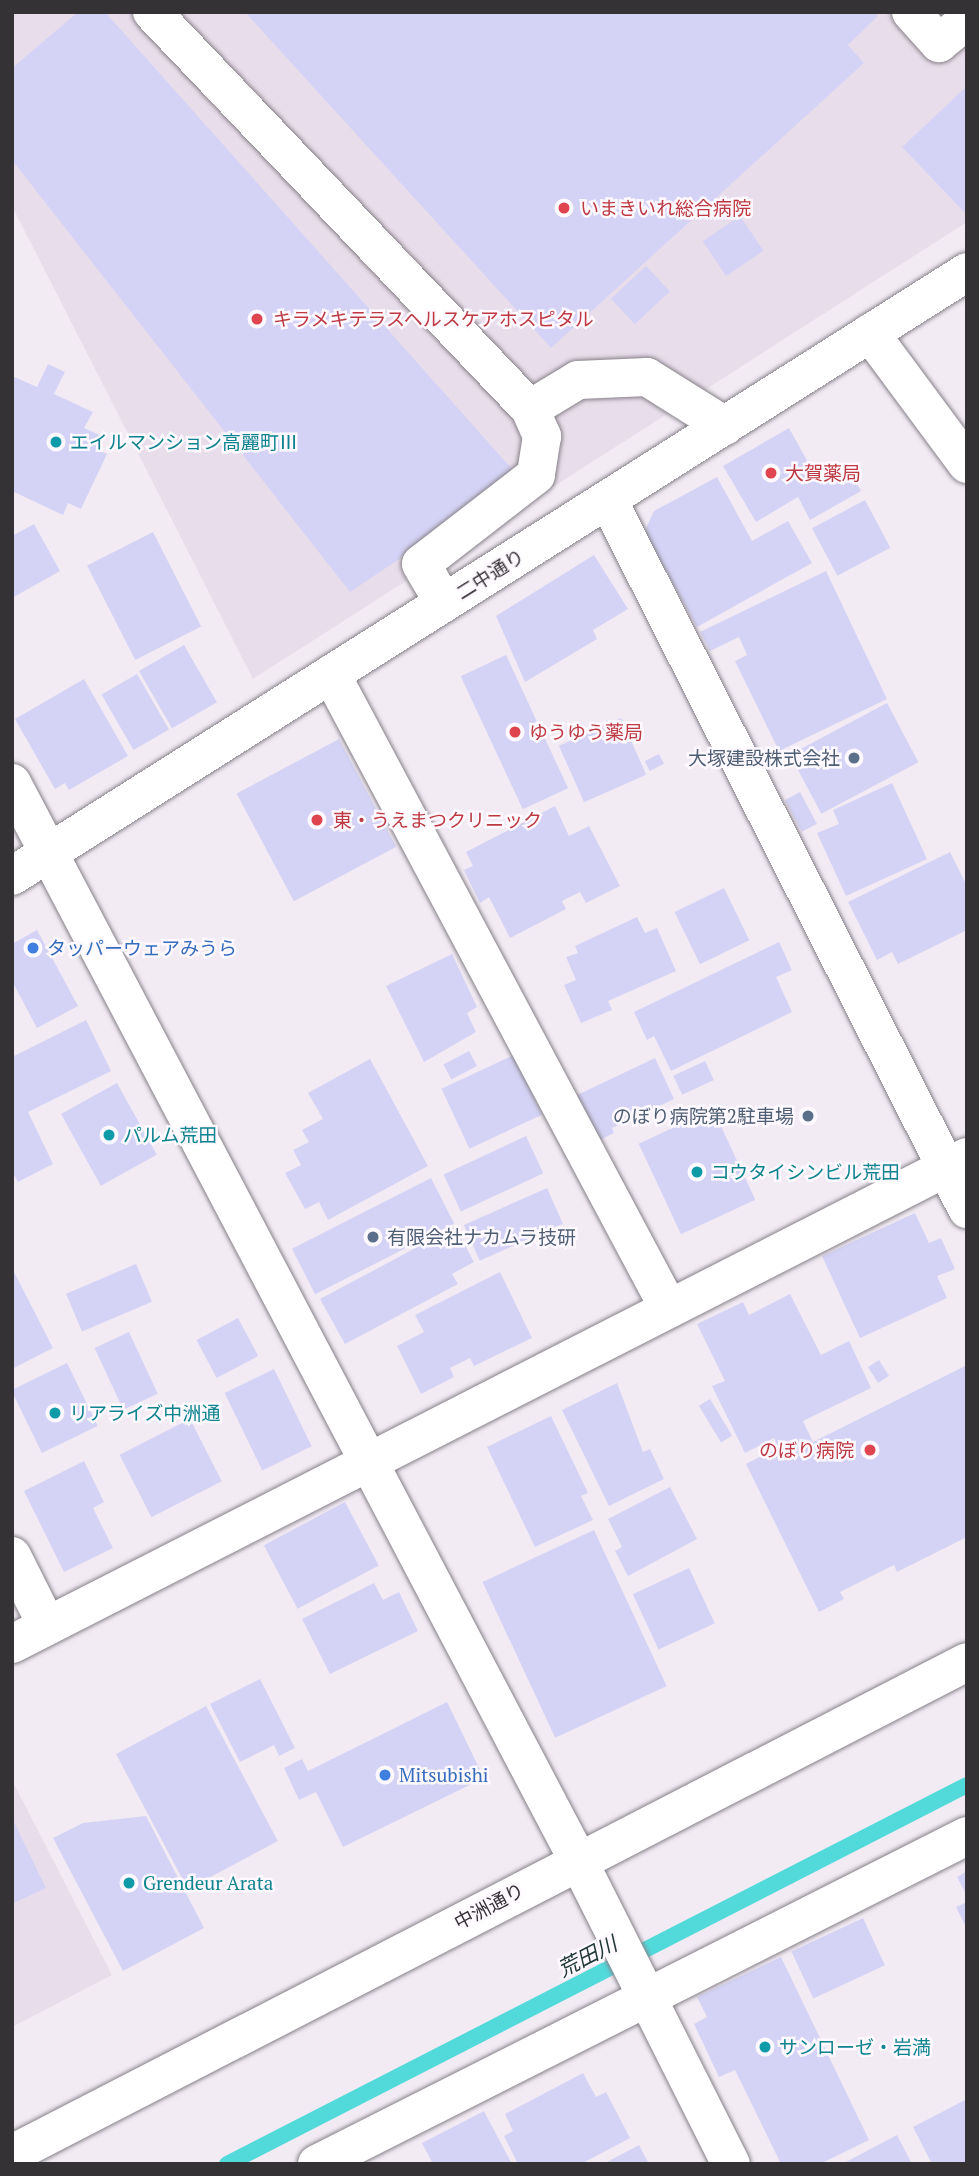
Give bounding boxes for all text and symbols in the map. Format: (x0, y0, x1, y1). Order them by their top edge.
place label: いまきいれ総合病院 (580, 197, 751, 219)
marker: いまきいれ総合病院 (554, 198, 574, 218)
place label: キラメキテラスヘルスケアホスピタル (273, 308, 596, 330)
marker: キラメキテラスヘルスケアホスピタル (247, 309, 267, 329)
place label: エイルマンション高麗町Ⅲ (70, 431, 298, 453)
marker: エイルマンション高麗町Ⅲ (48, 434, 64, 450)
place label: 大賀薬局 (785, 462, 861, 484)
marker: 大賀薬局 (763, 465, 779, 481)
street label: 二中通り (452, 544, 528, 604)
place label: ゆうゆう薬局 (529, 721, 643, 743)
marker: ゆうゆう薬局 (507, 724, 523, 740)
place label: 大塚建設株式会社 (688, 747, 840, 769)
marker: 大塚建設株式会社 (846, 750, 862, 766)
place label: 東・うえまつクリニック (333, 809, 542, 831)
marker: 東・うえまつクリニック (307, 810, 327, 830)
place label: タッパーウェアみうら (47, 937, 237, 959)
marker: タッパーウェアみうら (25, 940, 41, 956)
place label: のぼり病院第2駐車場 (613, 1105, 794, 1127)
marker: のぼり病院第2駐車場 (800, 1108, 816, 1124)
place label: パルム荒田 (123, 1124, 218, 1146)
marker: パルム荒田 (101, 1127, 117, 1143)
place label: コウタイシンビル荒田 (711, 1161, 901, 1183)
marker: コウタイシンビル荒田 (689, 1164, 705, 1180)
place label: 有限会社ナカムラ技研 (387, 1226, 577, 1248)
marker: 有限会社ナカムラ技研 (365, 1229, 381, 1245)
place label: リアライズ中洲通 (69, 1402, 221, 1424)
marker: リアライズ中洲通 (47, 1405, 63, 1421)
place label: のぼり病院 (759, 1439, 854, 1461)
marker: のぼり病院 (860, 1440, 880, 1460)
place label: Mitsubishi (399, 1764, 489, 1786)
marker: Mitsubishi (377, 1767, 393, 1783)
place label: Grendeur Arata (143, 1872, 274, 1894)
marker: Grendeur Arata (121, 1875, 137, 1891)
street label: 中洲通り (450, 1878, 528, 1934)
water label: 荒田川 (553, 1930, 621, 1982)
place label: サンローゼ・岩満 (779, 2036, 931, 2058)
marker: サンローゼ・岩満 (757, 2039, 773, 2055)

